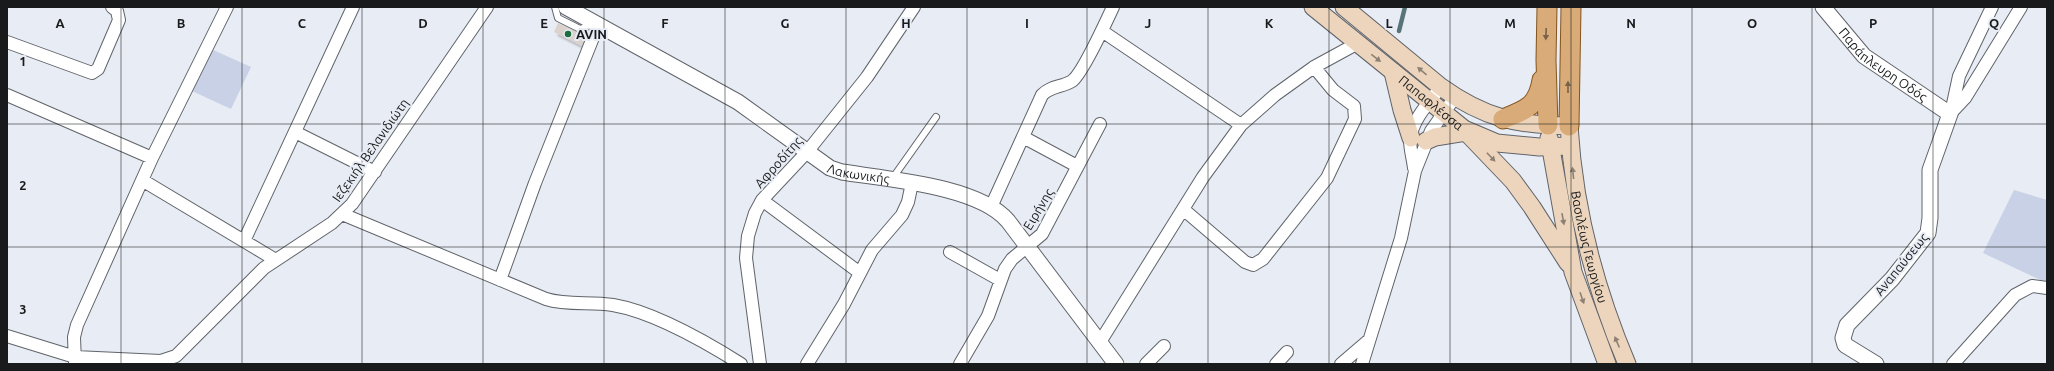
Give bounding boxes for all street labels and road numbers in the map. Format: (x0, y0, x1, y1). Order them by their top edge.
street label: Παράπλευρη Οδός (1836, 25, 1930, 105)
street label: Παπαφλέσσα (1396, 72, 1466, 133)
street label: Ιεζεκιήλ Βελανιδιώτη (329, 96, 412, 205)
street label: Αφροδίτης (752, 134, 805, 191)
street label: Λακωνικής (826, 161, 891, 187)
street label: Ειρήνης (1020, 186, 1057, 233)
street label: Βασιλέως Γεωργίου (1569, 190, 1610, 305)
street label: Αναπαύσεως (1872, 230, 1931, 299)

